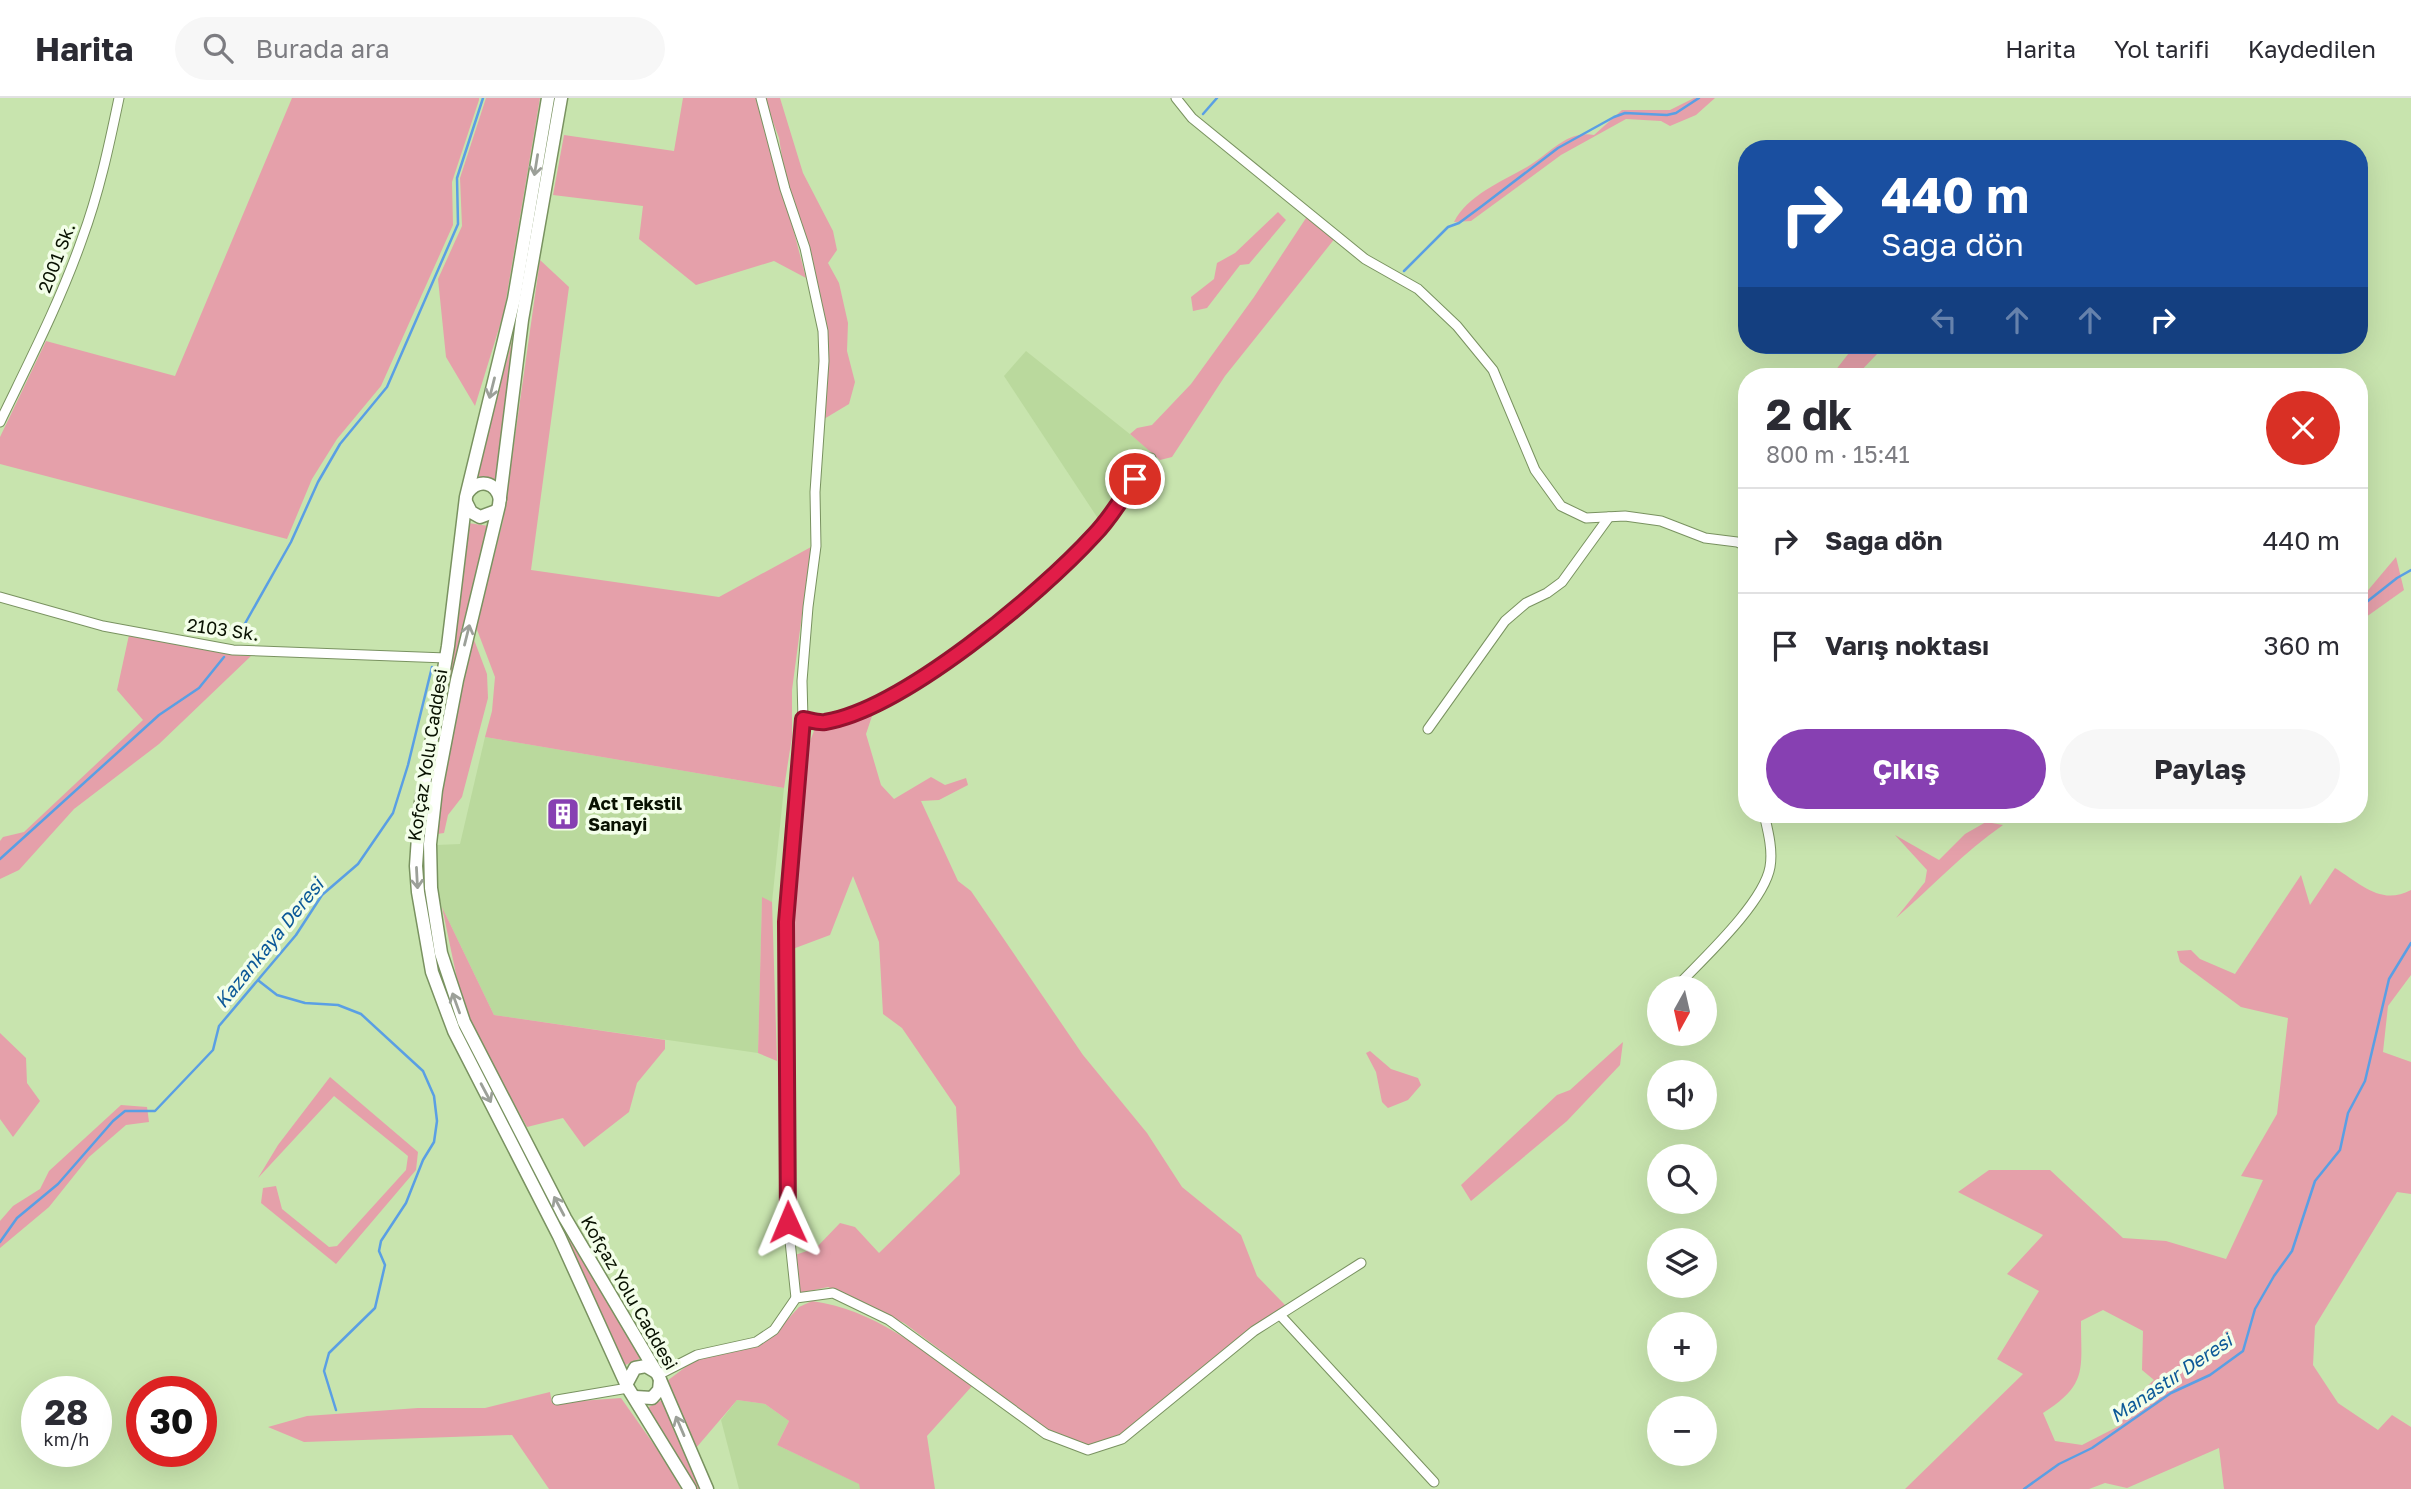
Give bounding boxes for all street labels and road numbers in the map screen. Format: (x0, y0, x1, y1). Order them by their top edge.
street label: 2001 Sk. (33, 219, 79, 296)
street label: 2103 Sk. (186, 613, 261, 645)
street label: Kofçaz Yolu Caddesi (403, 667, 451, 843)
street label: Kofçaz Yolu Caddesi (577, 1212, 683, 1373)

